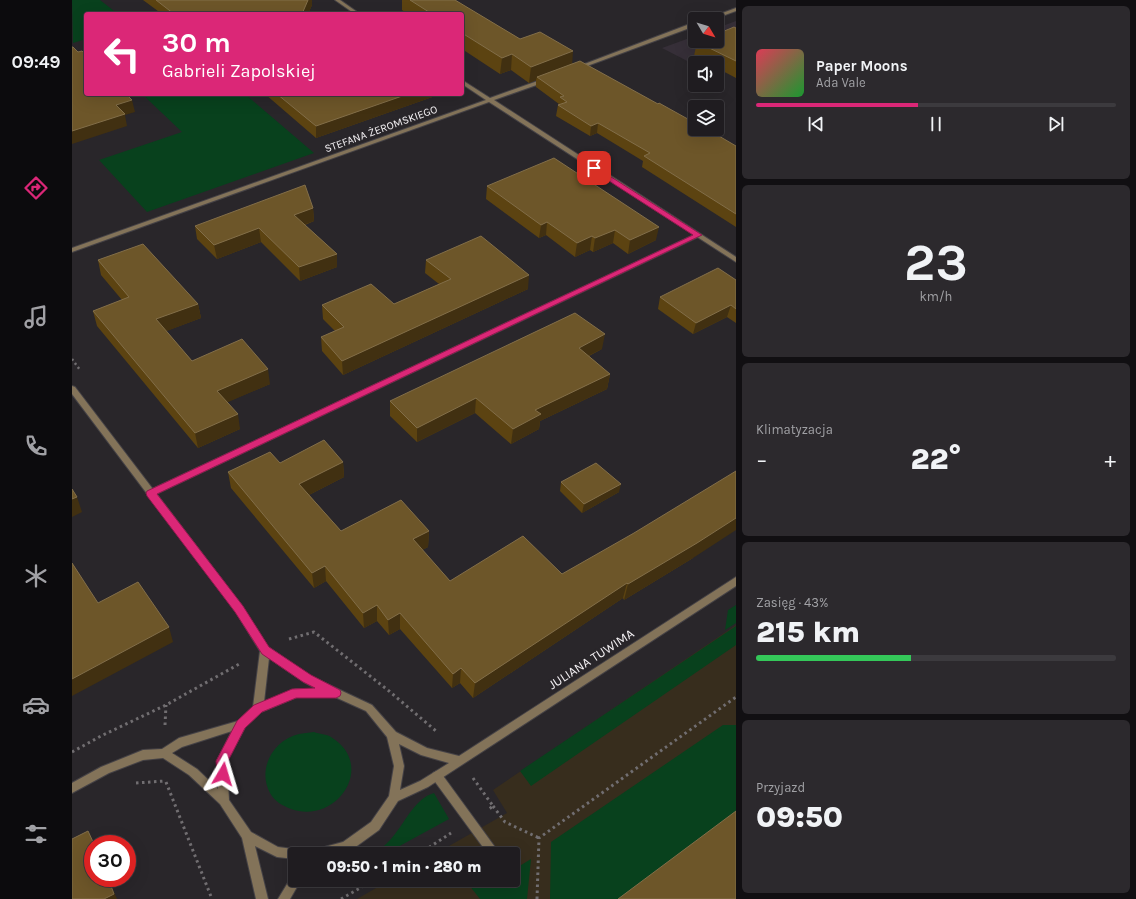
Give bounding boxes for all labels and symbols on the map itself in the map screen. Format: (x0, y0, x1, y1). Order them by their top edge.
north arrow (688, 12, 724, 48)
street label: STEFANA ŻEROMSKIEGO (323, 102, 439, 155)
pin (577, 151, 611, 185)
street label: JULIANA TUWIMA (545, 625, 637, 692)
position arrow (202, 753, 244, 795)
speed limit sign: 30 (84, 835, 136, 887)

